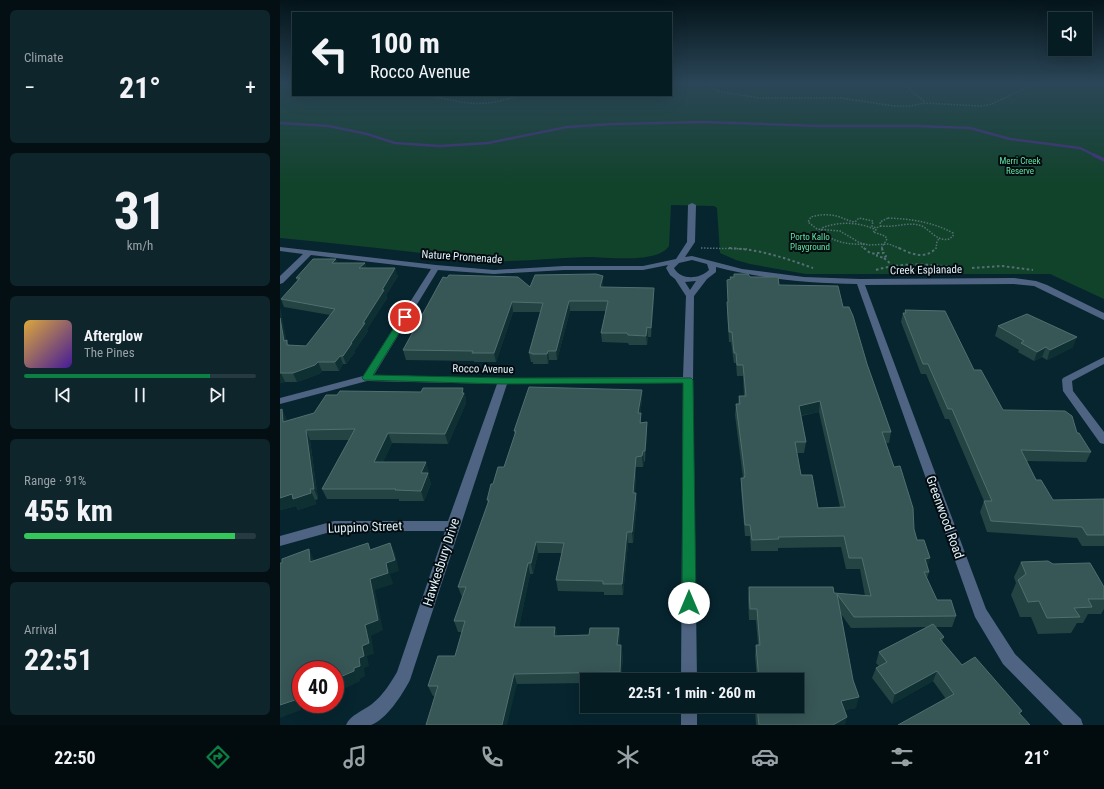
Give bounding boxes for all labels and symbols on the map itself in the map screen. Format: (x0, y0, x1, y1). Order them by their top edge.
park label: Merri Creek Reserve (1000, 156, 1040, 176)
park label: Porto Kallo Playground (790, 232, 830, 252)
street label: Nature Promenade (421, 248, 503, 266)
street label: Creek Esplanade (890, 263, 962, 277)
pin (388, 300, 422, 334)
street label: Rocco Avenue (452, 362, 514, 376)
street label: Greenwood Road (923, 474, 967, 560)
street label: Hawkesbury Drive (420, 516, 462, 608)
street label: Luppino Street (328, 518, 403, 536)
position arrow (668, 582, 710, 624)
speed limit sign: 40 (292, 661, 344, 713)

